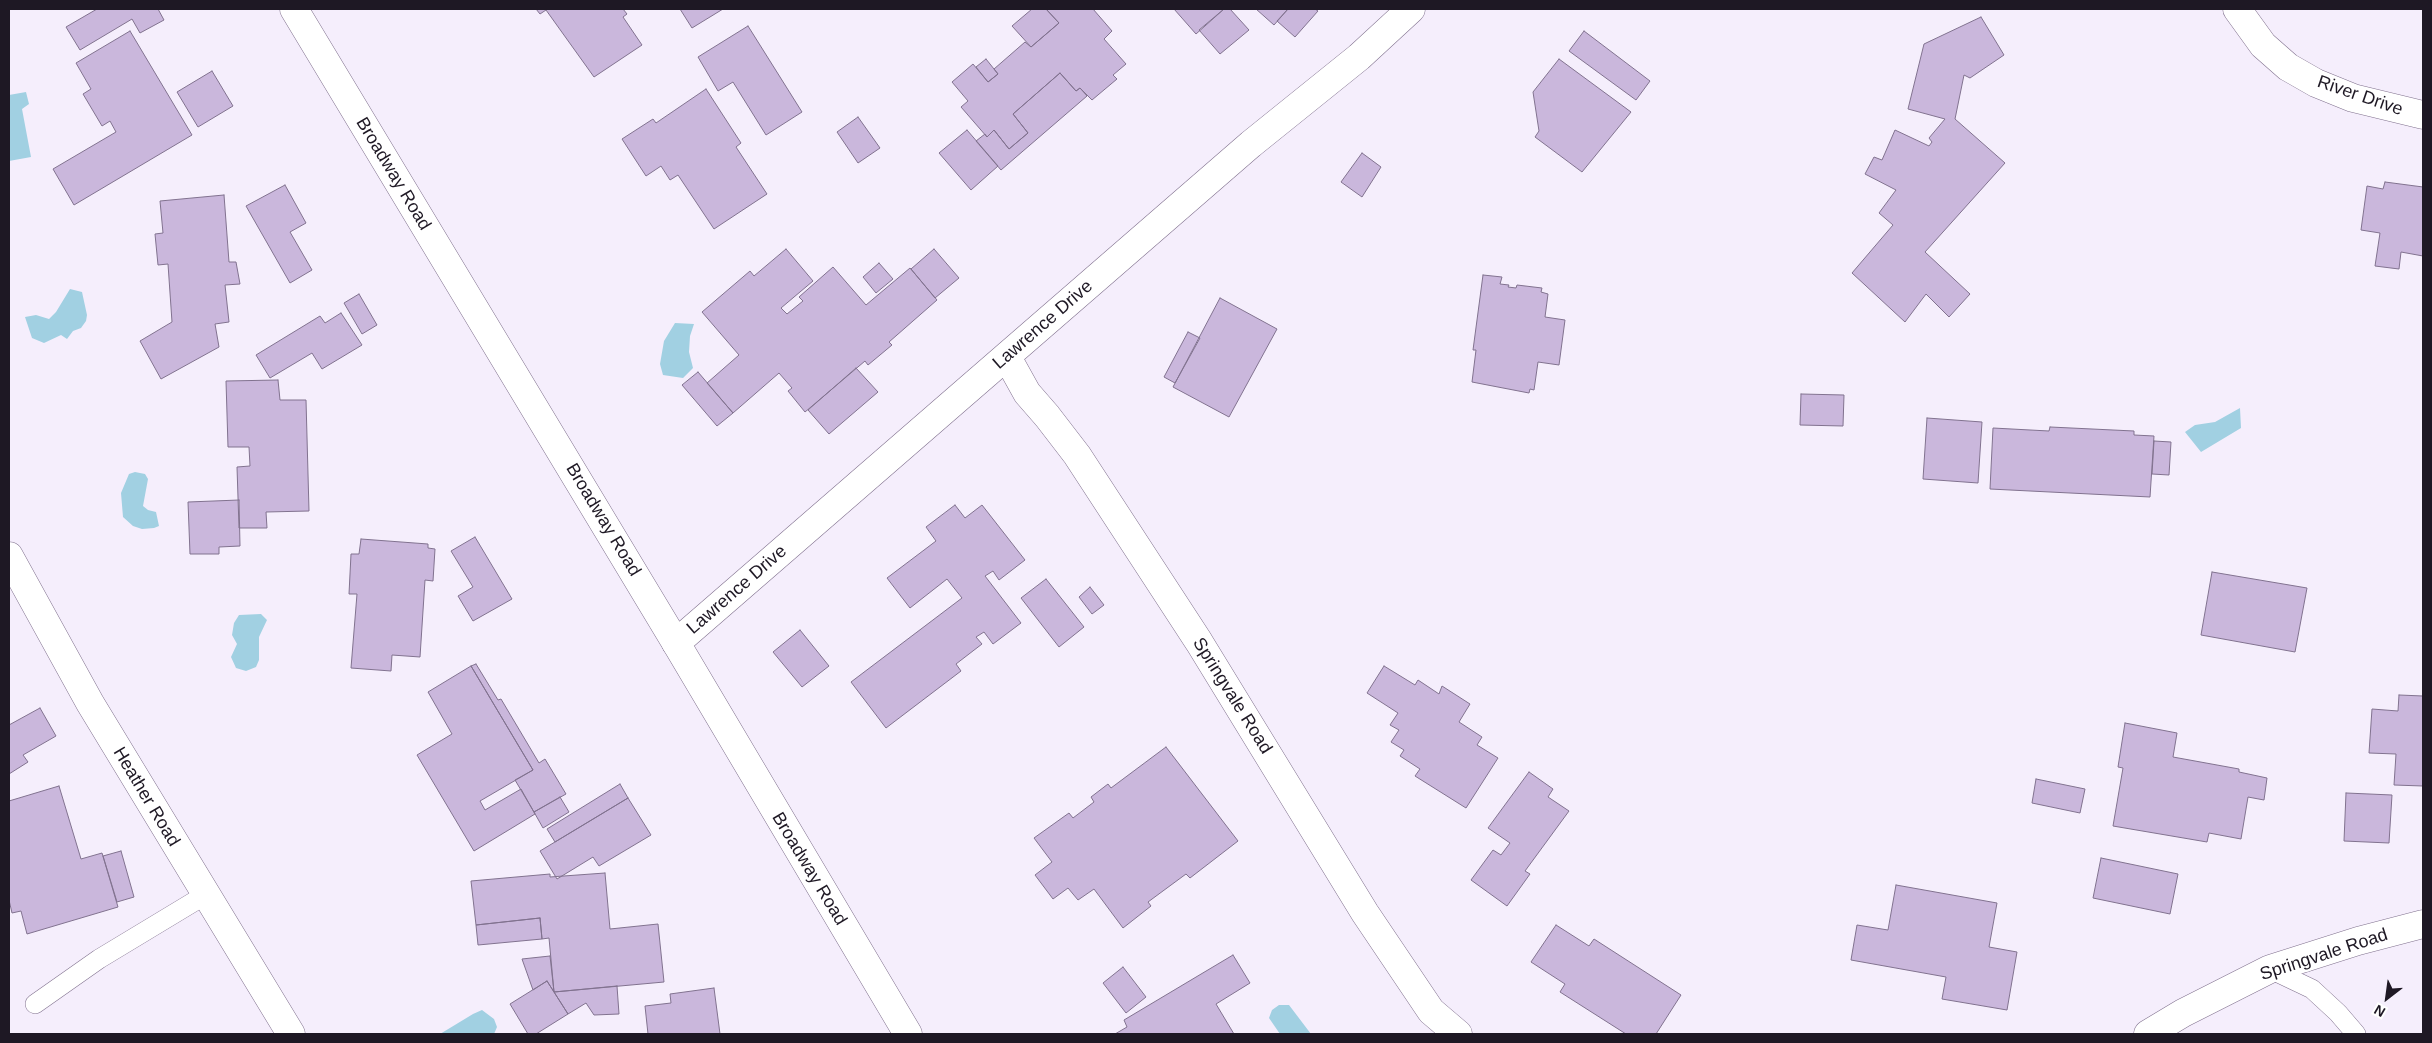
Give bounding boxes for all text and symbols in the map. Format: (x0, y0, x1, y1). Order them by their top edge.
street label: River Drive (2314, 71, 2406, 121)
street label: Broadway Road (351, 114, 435, 234)
street label: Lawrence Drive (989, 276, 1097, 374)
street label: Broadway Road (561, 460, 645, 580)
street label: Lawrence Drive (683, 541, 791, 639)
street label: Springvale Road (1188, 634, 1276, 758)
street label: Heather Road (108, 743, 184, 851)
street label: Broadway Road (767, 809, 851, 929)
street label: Springvale Road (2257, 924, 2391, 986)
north arrow (2362, 973, 2412, 1023)
text: N (2371, 1002, 2388, 1020)

